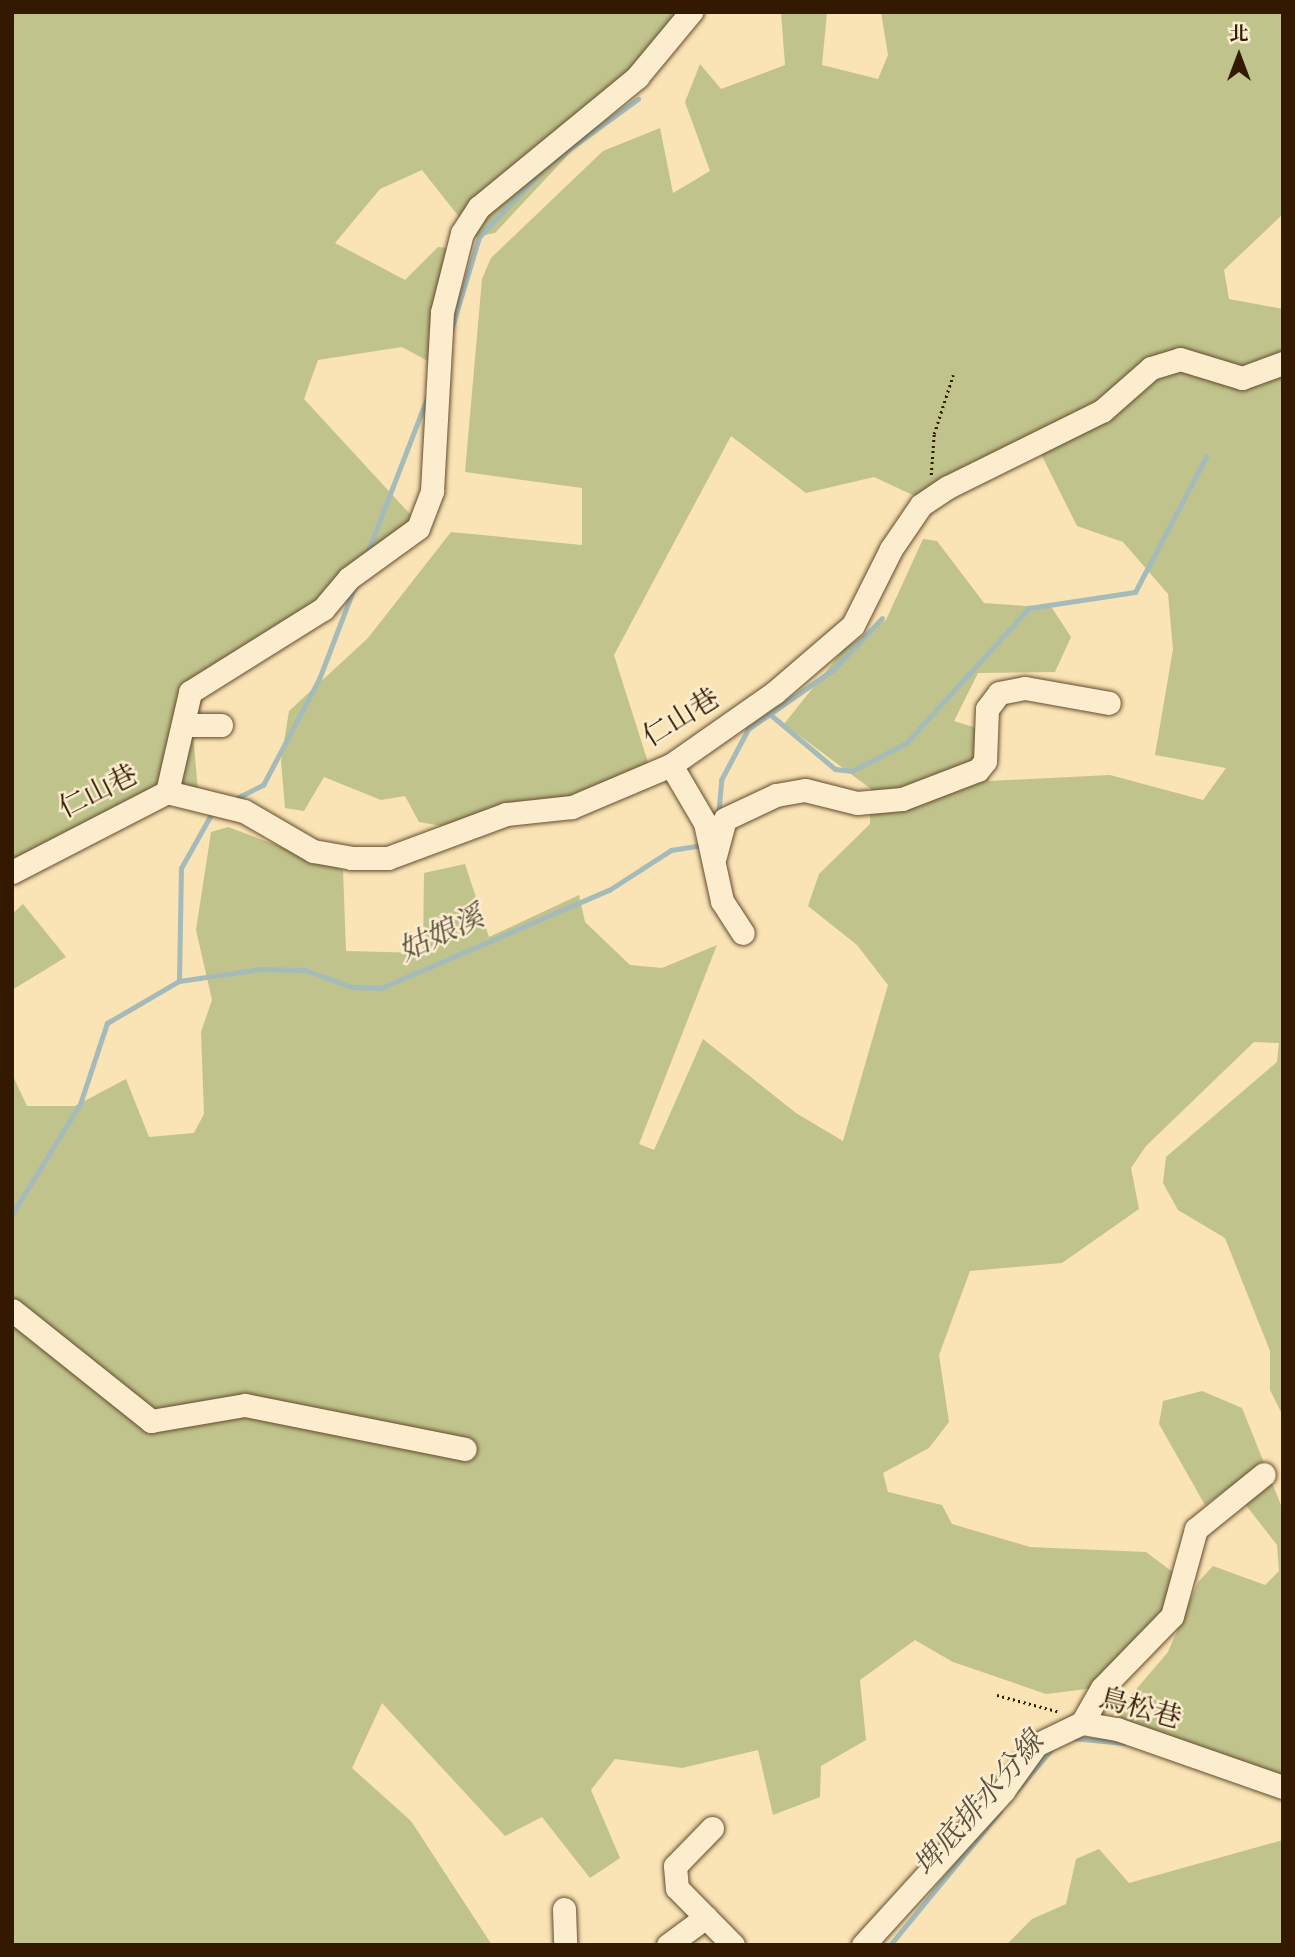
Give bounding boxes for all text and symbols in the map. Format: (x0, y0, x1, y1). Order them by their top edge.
north arrow (1204, 21, 1274, 91)
text: 北 (1229, 23, 1249, 47)
street label: 仁山巷 (637, 682, 727, 756)
street label: 仁山巷 (54, 759, 144, 827)
water label: 姑娘溪 (394, 900, 490, 970)
street label: 鳥松巷 (1095, 1683, 1185, 1737)
water label: 埤底排水分線 (907, 1725, 1053, 1885)

